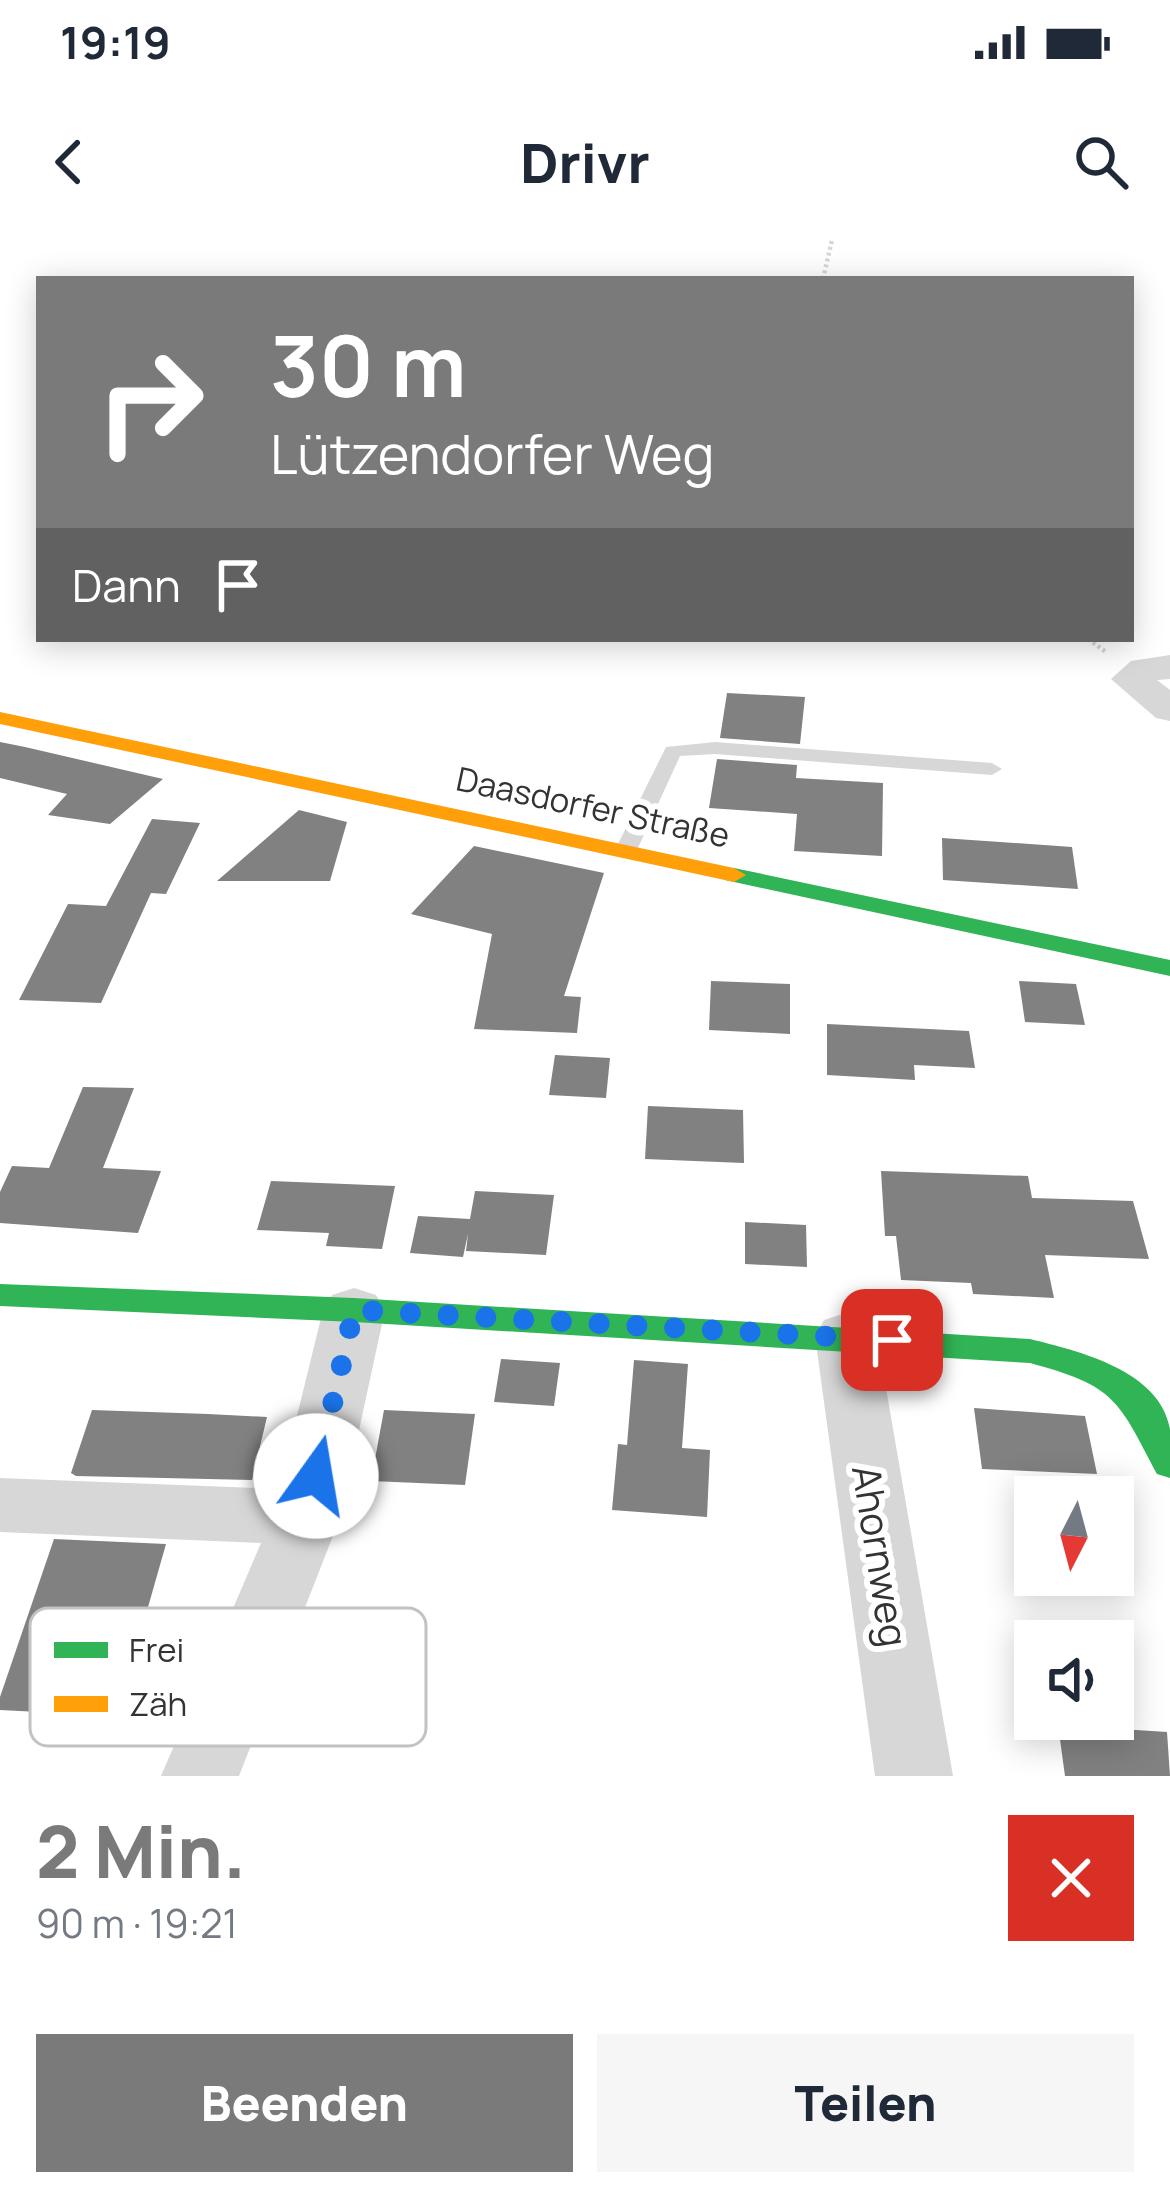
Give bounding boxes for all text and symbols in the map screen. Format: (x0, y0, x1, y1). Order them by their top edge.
text: 19:19 (60, 11, 171, 73)
text: Drivr (520, 125, 650, 199)
icon: back (36, 129, 102, 195)
icon: search (1068, 129, 1134, 195)
text: 30 m (270, 307, 466, 422)
icon: right (72, 324, 228, 480)
text: Lützendorfer Weg (270, 416, 714, 490)
icon: arrive (205, 552, 271, 618)
text: Dann (72, 554, 181, 616)
street label: Daasdorfer Straße (452, 756, 734, 857)
pin (841, 1289, 943, 1391)
icon: arrive (859, 1307, 925, 1373)
position arrow (253, 1413, 379, 1539)
street label: Ahornweg (840, 1461, 922, 1651)
north arrow (1014, 1476, 1134, 1596)
map controls (1014, 1476, 1134, 1740)
legend (30, 1608, 426, 1746)
button: sound (1014, 1620, 1134, 1740)
text: Frei (129, 1627, 184, 1672)
text: Zäh (129, 1681, 187, 1726)
text: 2 Min. (36, 1801, 246, 1900)
button: close (1008, 1815, 1134, 1941)
text: 90 m · 19:21 (36, 1896, 238, 1950)
button: Beenden (36, 2034, 573, 2172)
button: Teilen (597, 2034, 1134, 2172)

